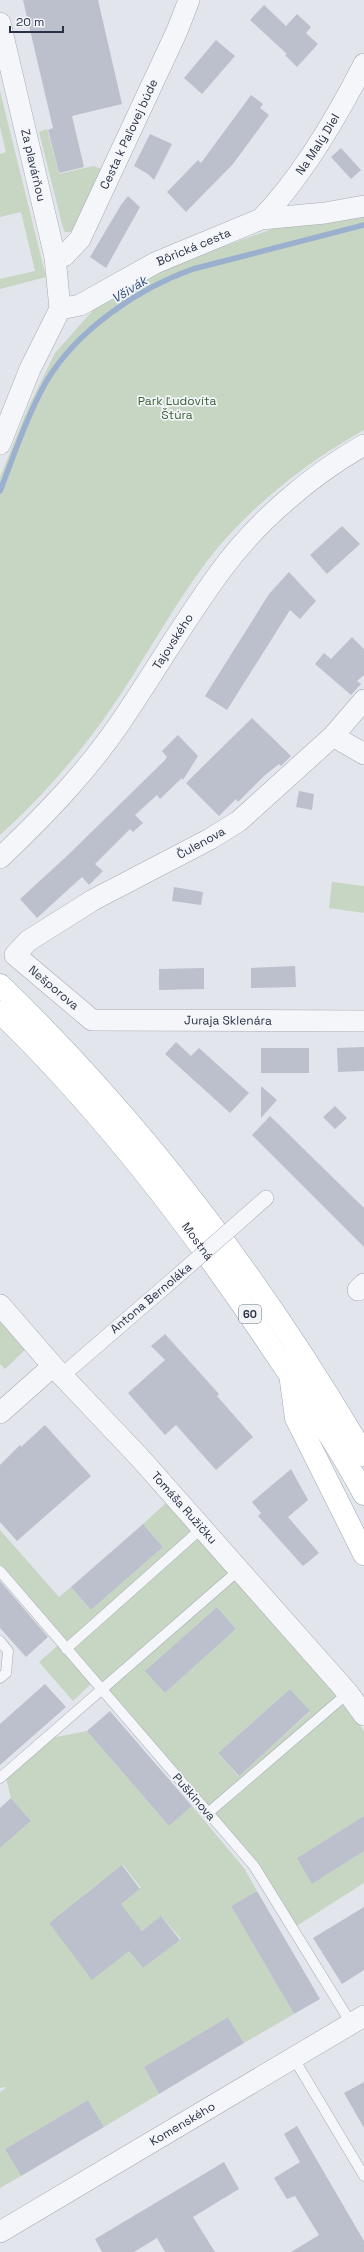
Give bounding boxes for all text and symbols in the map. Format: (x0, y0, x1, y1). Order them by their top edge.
scale bar (10, 8, 63, 34)
text: 20 m (16, 14, 44, 30)
street label: Cesta k Paľovej búde (96, 76, 161, 192)
street label: Na Malý Diel (292, 111, 343, 178)
street label: Za plavárňou (17, 127, 50, 203)
street label: Bôrická cesta (154, 224, 233, 270)
water label: Všivák (108, 271, 152, 307)
park label: Park Ľudovíta Štúra (138, 393, 216, 423)
street label: Tajovského (149, 610, 197, 673)
street label: Čulenova (174, 823, 228, 863)
street label: Nešporova (25, 962, 82, 1014)
street label: Juraja Sklenára (184, 1012, 272, 1029)
street label: Mostná (178, 1219, 217, 1264)
street label: Antona Bernoláka (107, 1259, 195, 1337)
road number: 60 (239, 1305, 261, 1323)
street label: Tomáša Ružičku (148, 1468, 221, 1548)
street label: Puškinova (169, 1770, 219, 1824)
street label: Komenského (147, 2098, 218, 2149)

